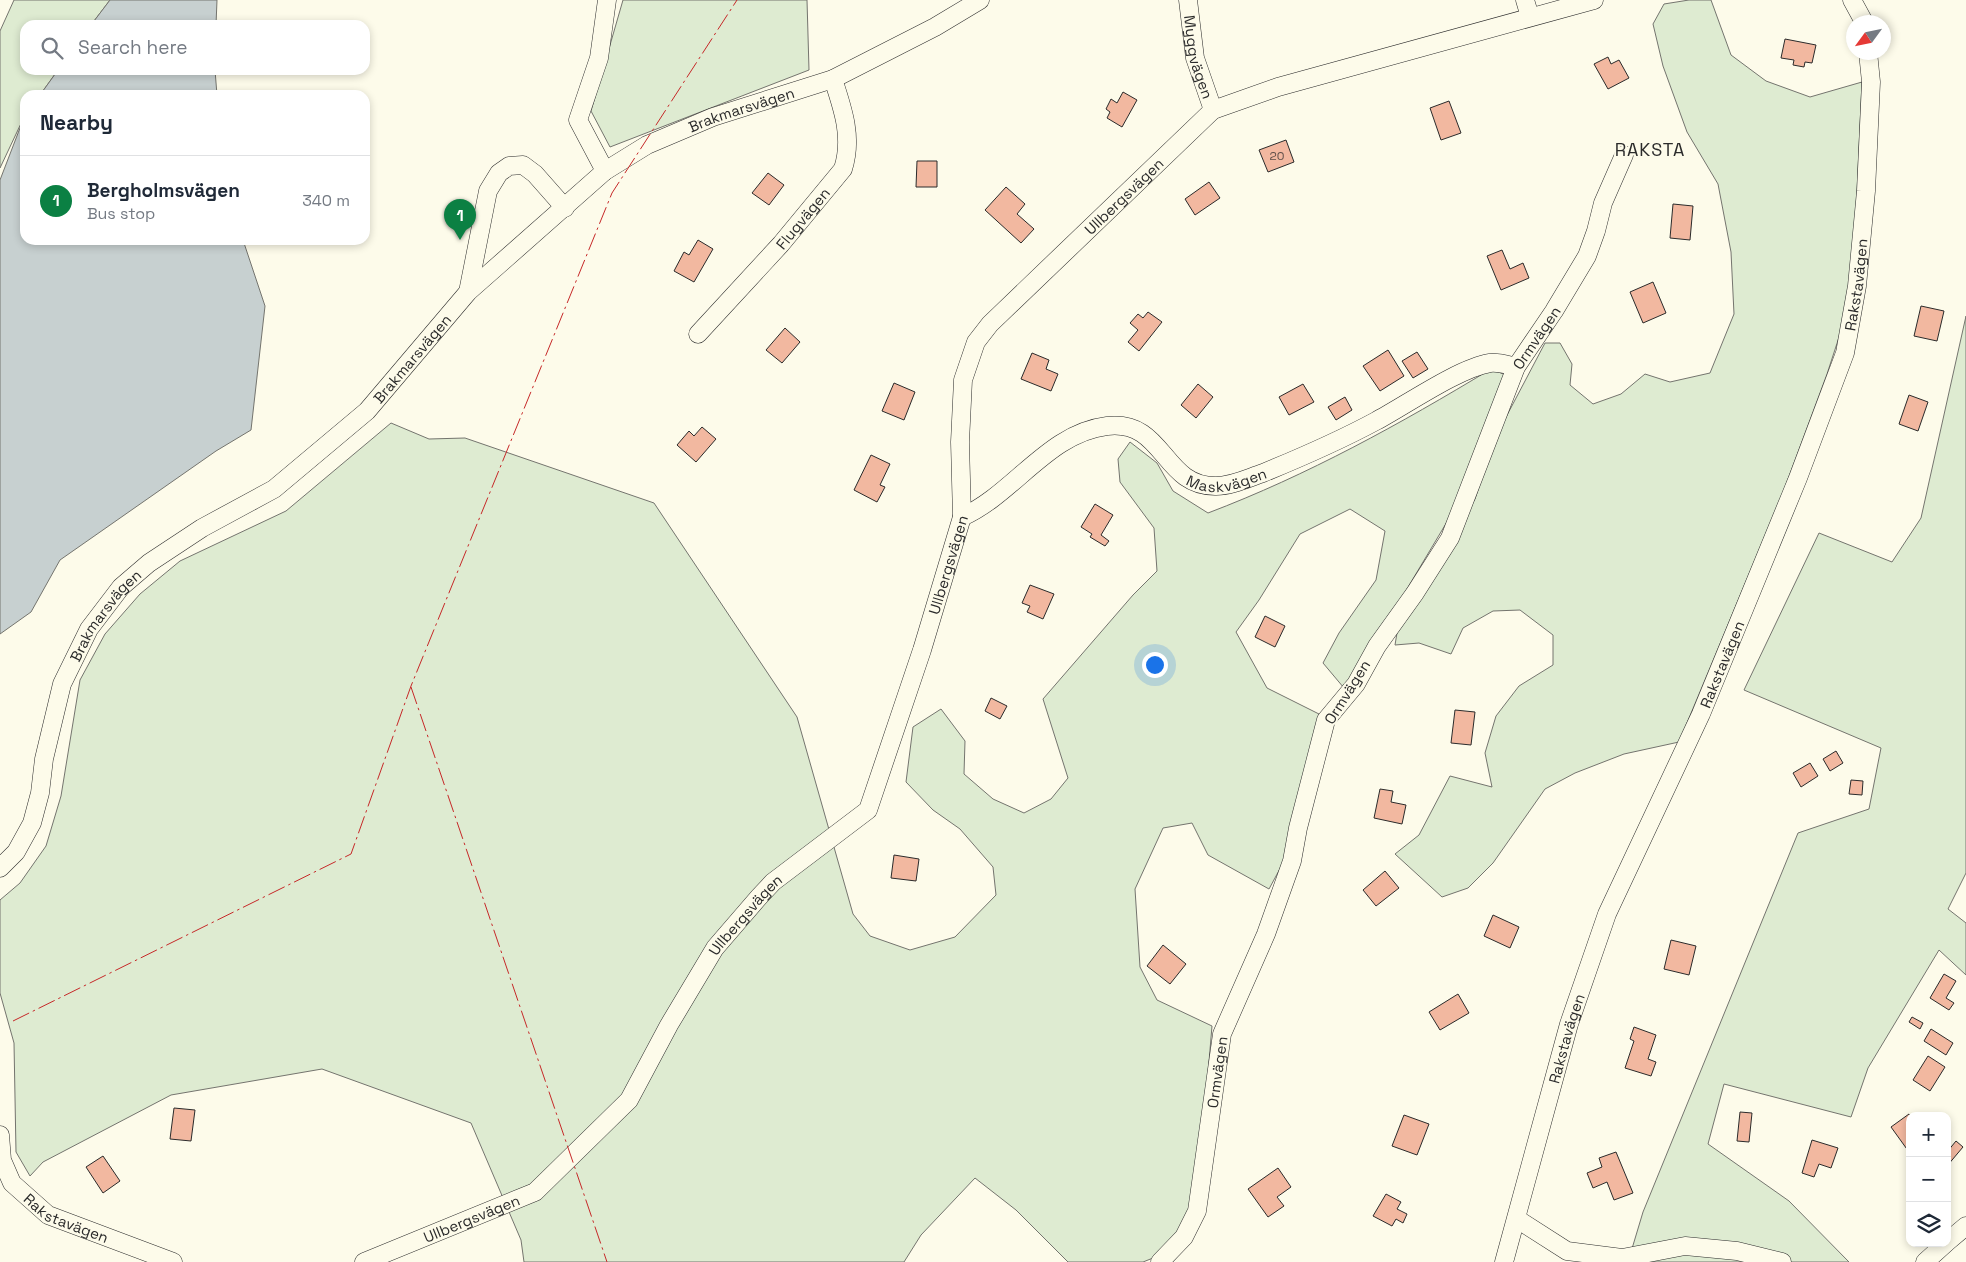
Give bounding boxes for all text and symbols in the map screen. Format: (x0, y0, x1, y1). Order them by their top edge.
street label: Myggvägen (1180, 14, 1218, 101)
north arrow (1846, 15, 1891, 60)
search box (20, 20, 370, 75)
icon: search (38, 34, 66, 62)
text: Search here (78, 35, 188, 60)
street label: Brakmarsvägen (685, 82, 796, 136)
text: Nearby (40, 109, 113, 136)
district label: RAKSTA (1615, 138, 1685, 161)
house number: 20 (1270, 148, 1284, 164)
street label: Ullbergsvägen (1080, 153, 1167, 238)
text: Bergholmsvägen (87, 178, 240, 203)
street label: Flugvägen (771, 183, 833, 253)
text: 1 (52, 190, 60, 211)
text: 340 m (302, 190, 350, 211)
pin: 1 (444, 199, 476, 240)
text: Bus stop (87, 203, 155, 224)
street label: Rakstavägen (1840, 238, 1871, 332)
street label: Ormvägen (1508, 302, 1564, 373)
street label: Brakmarsvägen (369, 310, 455, 407)
street label: Maskvägen (1183, 463, 1269, 496)
street label: Ullbergsvägen (924, 513, 972, 617)
street label: Brakmarsvägen (65, 565, 145, 664)
street label: Rakstavägen (1695, 618, 1748, 711)
your location (1142, 652, 1168, 678)
street label: Ormvägen (1320, 656, 1374, 728)
street label: Ullbergsvägen (704, 869, 785, 958)
street label: Rakstavägen (1544, 991, 1588, 1085)
street label: Ormvägen (1202, 1035, 1231, 1109)
map controls (1906, 1112, 1951, 1247)
button: + (1906, 1112, 1951, 1157)
button: − (1906, 1157, 1951, 1202)
street label: Rakstavägen (20, 1189, 111, 1246)
street label: Ullbergsvägen (420, 1190, 522, 1246)
button: layers (1906, 1202, 1951, 1247)

